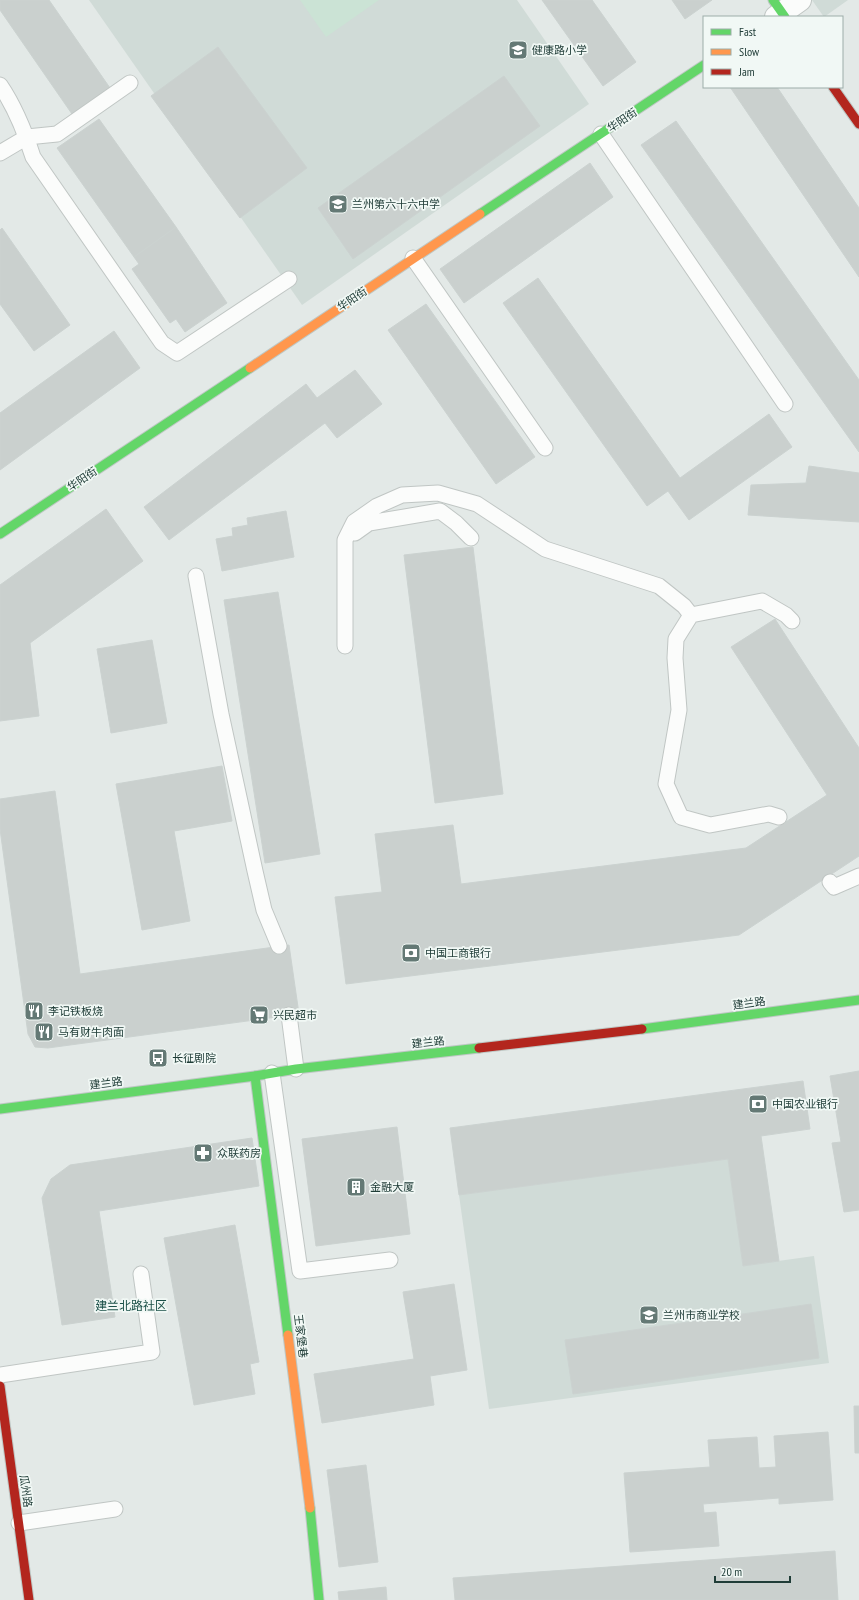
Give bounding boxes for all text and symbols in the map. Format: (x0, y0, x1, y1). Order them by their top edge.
legend (703, 16, 843, 88)
text: Fast (739, 24, 757, 39)
school or university icon: 健康路小学 (507, 39, 529, 61)
place label: 健康路小学 (532, 43, 587, 57)
text: Slow (739, 44, 760, 59)
text: Jam (738, 64, 755, 79)
street label: 华阳街 (604, 105, 640, 135)
school or university icon: 兰州第六十六中学 (327, 193, 349, 215)
place label: 兰州第六十六中学 (352, 197, 440, 211)
street label: 华阳街 (334, 284, 370, 314)
street label: 华阳街 (64, 464, 100, 494)
bank icon: 中国工商银行 (400, 942, 422, 964)
place label: 中国工商银行 (425, 946, 491, 960)
street label: 建兰路 (732, 994, 766, 1012)
restaurant icon: 李记铁板烧 (23, 1000, 45, 1022)
place label: 李记铁板烧 (48, 1004, 103, 1018)
supermarket icon: 兴民超市 (248, 1004, 270, 1026)
place label: 兴民超市 (273, 1008, 317, 1022)
restaurant icon: 马有财牛肉面 (33, 1021, 55, 1043)
place label: 马有财牛肉面 (58, 1025, 124, 1039)
street label: 建兰路 (411, 1033, 445, 1051)
bus stop icon: 长征剧院 (147, 1047, 169, 1069)
place label: 长征剧院 (172, 1051, 216, 1065)
street label: 建兰路 (89, 1074, 123, 1092)
bank icon: 中国农业银行 (747, 1093, 769, 1115)
place label: 中国农业银行 (772, 1097, 838, 1111)
pharmacy icon: 众联药房 (192, 1142, 214, 1164)
place label: 众联药房 (217, 1146, 261, 1160)
building icon: 金融大厦 (345, 1176, 367, 1198)
place label: 金融大厦 (370, 1180, 414, 1194)
district label: 建兰北路社区 (95, 1298, 167, 1313)
school or university icon: 兰州市商业学校 (638, 1304, 660, 1326)
place label: 兰州市商业学校 (663, 1308, 740, 1322)
street label: 王家堡巷 (291, 1313, 311, 1359)
street label: 瓜州路 (17, 1474, 35, 1508)
scale bar (715, 1558, 790, 1584)
text: 20 m (721, 1564, 742, 1579)

